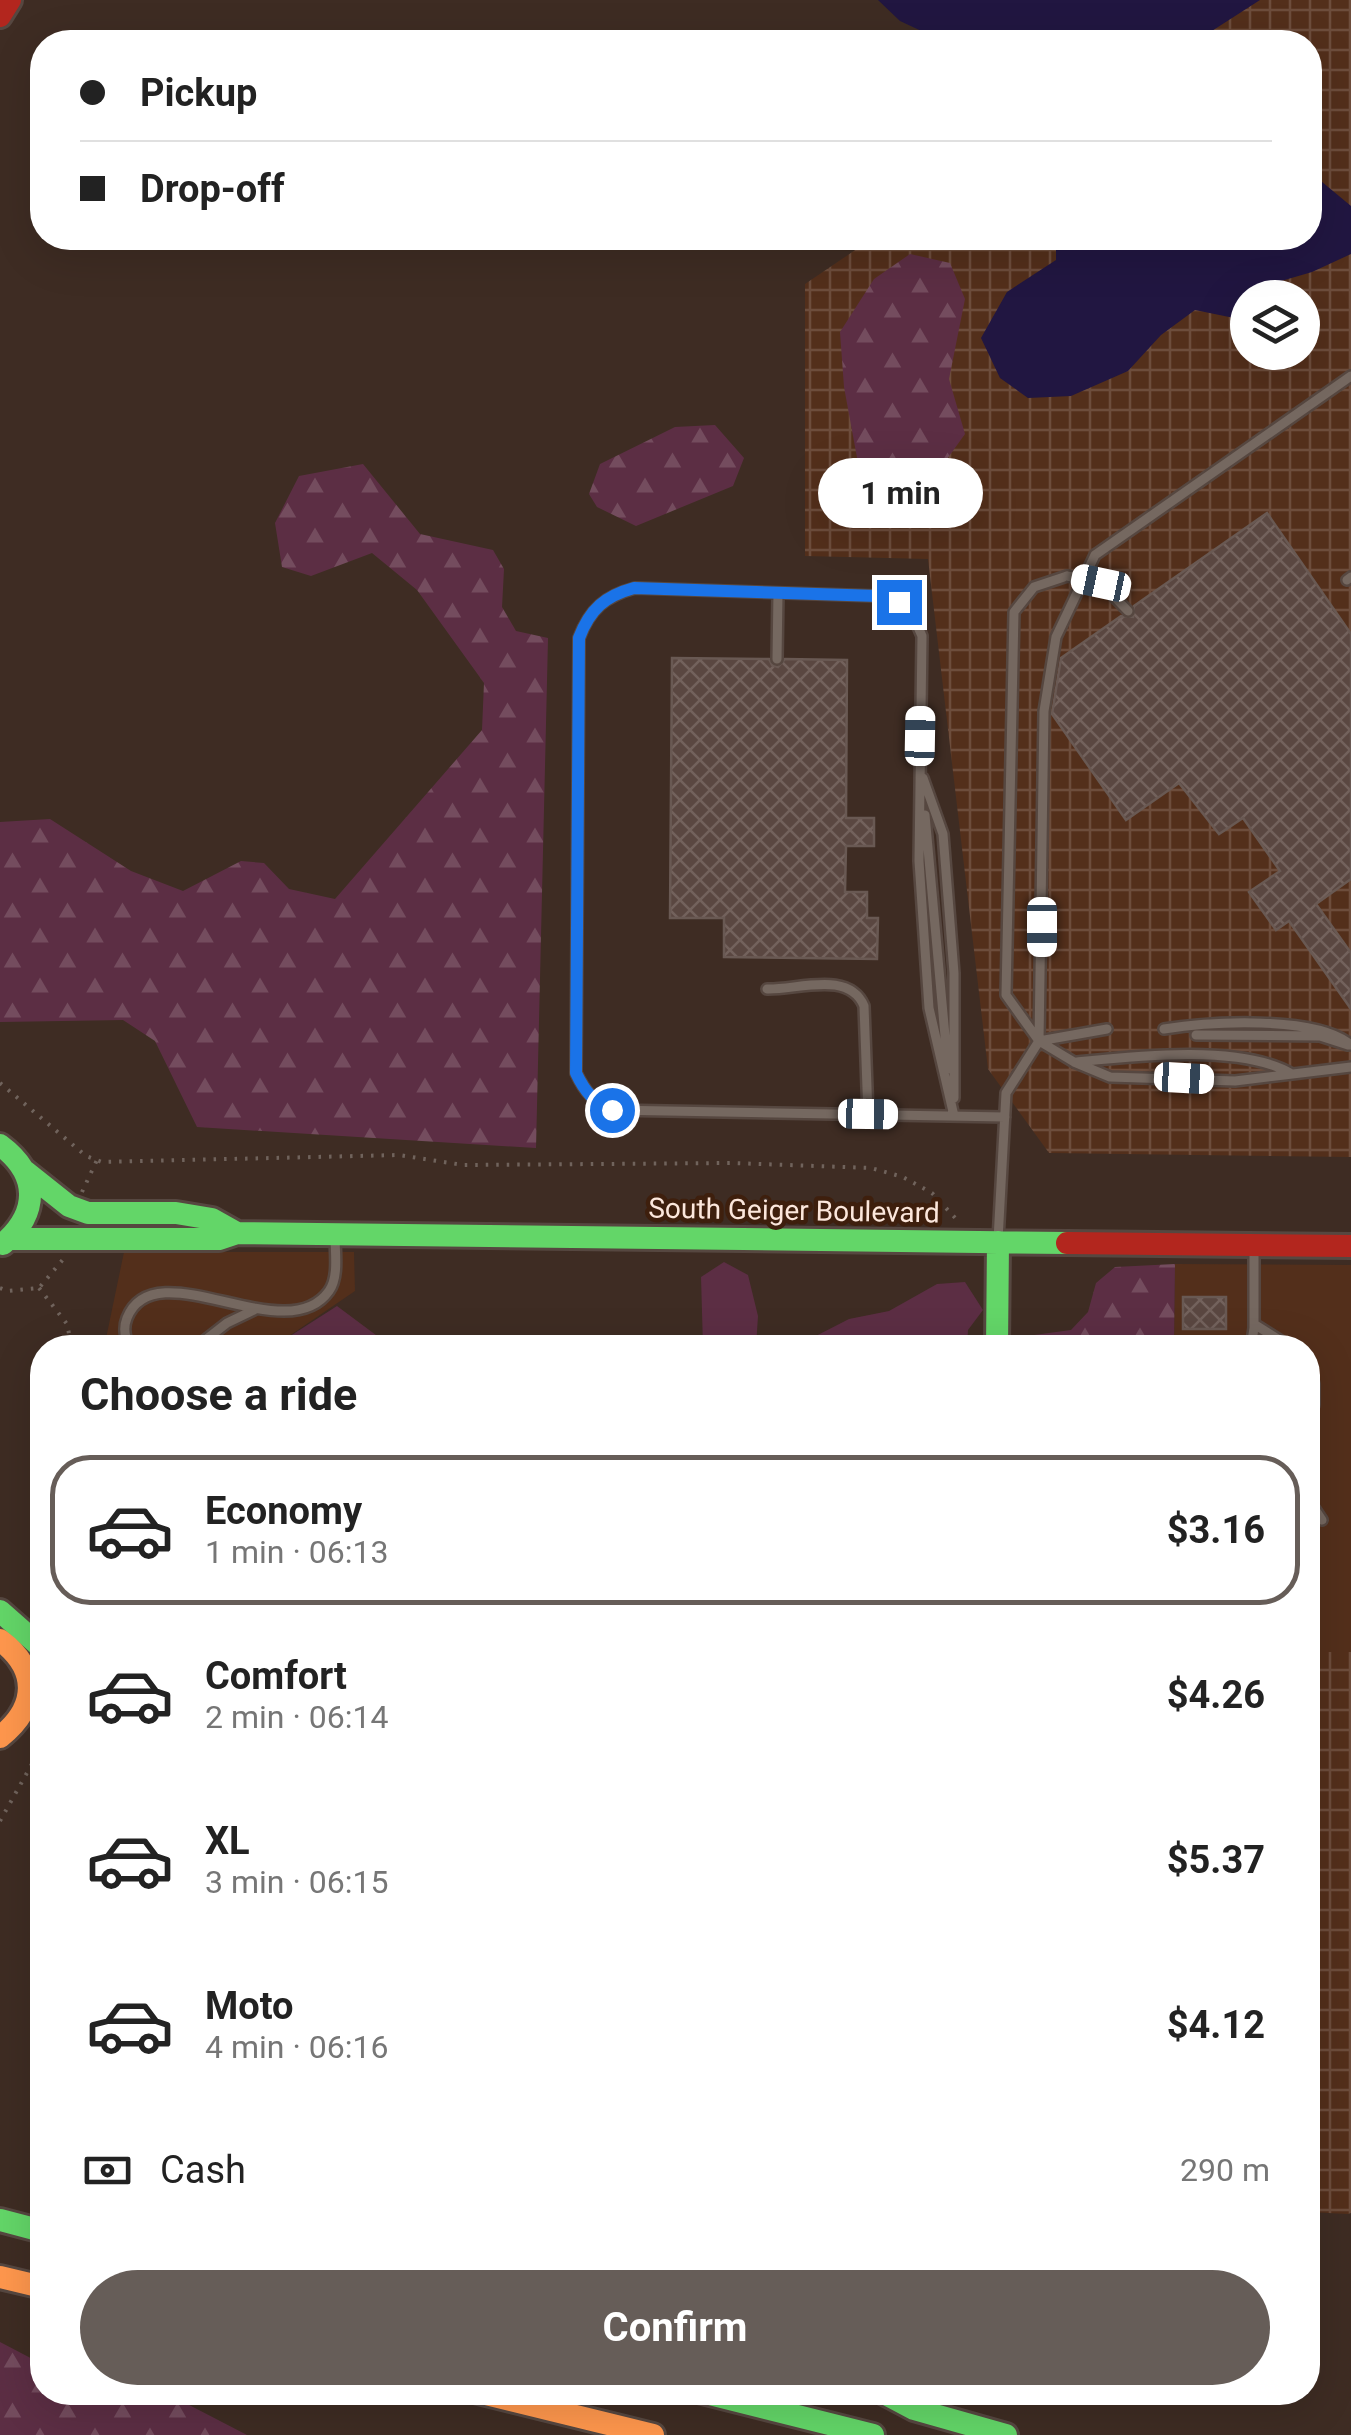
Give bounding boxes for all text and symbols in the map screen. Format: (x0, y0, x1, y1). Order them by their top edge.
text: Pickup (140, 71, 257, 115)
text: Drop-off (140, 167, 285, 211)
map controls (1230, 280, 1320, 370)
button: layers (1230, 280, 1320, 370)
callout: 1 min (816, 457, 982, 527)
text: 1 min (860, 474, 941, 512)
car (1069, 562, 1133, 604)
route end (877, 580, 922, 625)
car (904, 706, 936, 766)
car (1027, 897, 1057, 957)
car (1153, 1061, 1215, 1095)
route start (590, 1088, 635, 1133)
car (838, 1098, 898, 1130)
street label: South Geiger Boulevard (648, 1191, 940, 1230)
text: Choose a ride (80, 1368, 357, 1421)
icon: car (85, 1485, 175, 1575)
text: Economy (205, 1489, 362, 1533)
text: $3.16 (1167, 1508, 1265, 1552)
text: 1 min · 06:13 (205, 1533, 388, 1571)
icon: car (85, 1650, 175, 1740)
text: Comfort (205, 1654, 347, 1698)
text: $4.26 (1167, 1673, 1265, 1717)
text: 2 min · 06:14 (205, 1698, 388, 1736)
icon: car (85, 1815, 175, 1905)
text: XL (205, 1819, 250, 1863)
text: $5.37 (1167, 1838, 1265, 1882)
text: 3 min · 06:15 (205, 1863, 388, 1901)
icon: car (85, 1980, 175, 2070)
text: Moto (205, 1984, 294, 2028)
text: $4.12 (1167, 2003, 1265, 2047)
text: 4 min · 06:16 (205, 2028, 388, 2066)
icon: cash (80, 2143, 135, 2198)
text: Cash (160, 2148, 246, 2192)
text: 290 m (1180, 2151, 1270, 2189)
button: Confirm (80, 2270, 1270, 2385)

